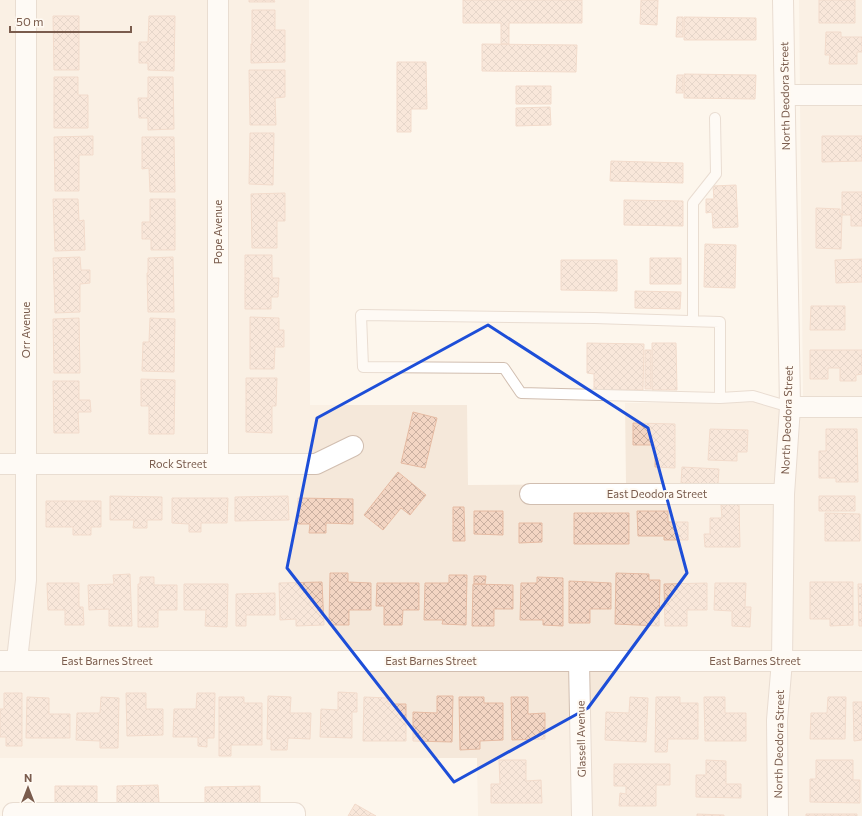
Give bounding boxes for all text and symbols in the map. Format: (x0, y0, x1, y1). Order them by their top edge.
scale bar (10, 8, 131, 34)
text: 50 m (16, 14, 44, 28)
street label: North Deodora Street (777, 41, 792, 151)
street label: Pope Avenue (211, 200, 224, 264)
street label: Orr Avenue (19, 302, 32, 358)
street label: North Deodora Street (778, 365, 795, 475)
street label: Rock Street (149, 457, 208, 470)
street label: East Deodora Street (607, 487, 708, 500)
street label: East Barnes Street (61, 654, 153, 667)
street label: East Barnes Street (385, 654, 477, 667)
street label: East Barnes Street (709, 654, 801, 667)
street label: North Deodora Street (771, 689, 786, 799)
street label: Glassell Avenue (573, 700, 588, 778)
north arrow (8, 768, 48, 808)
text: N (24, 771, 32, 784)

